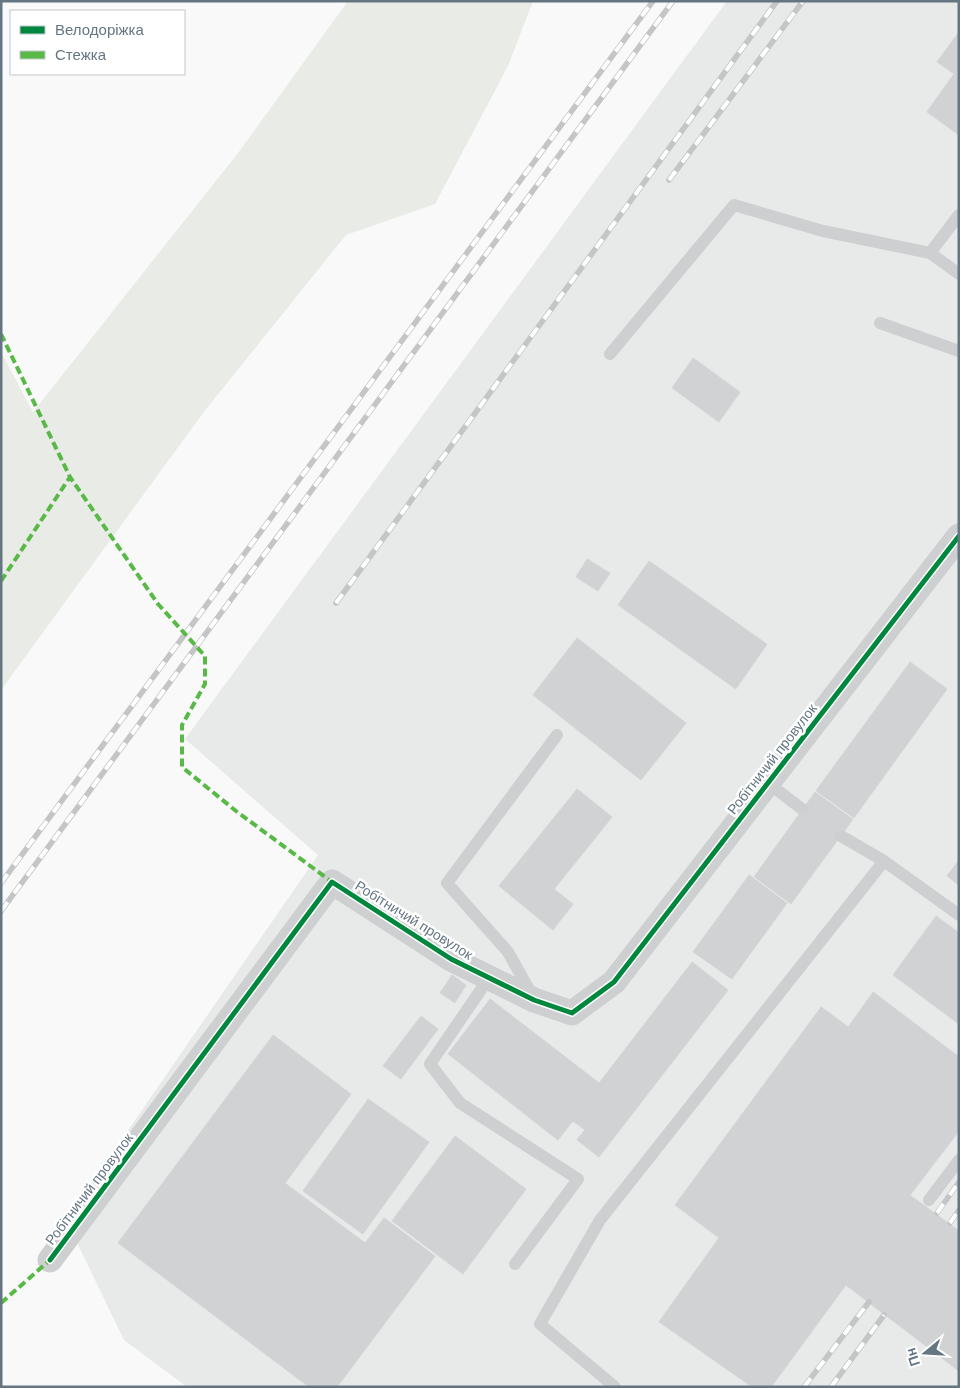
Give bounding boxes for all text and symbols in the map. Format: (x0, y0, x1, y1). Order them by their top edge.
legend (10, 10, 185, 75)
text: Велодоріжка (55, 20, 144, 40)
text: Стежка (55, 45, 107, 65)
street label: Робітничий провулок (723, 699, 821, 818)
street label: Робітничий провулок (352, 876, 477, 964)
street label: Робітничий провулок (41, 1129, 137, 1249)
north arrow (900, 1328, 950, 1378)
text: Пн (901, 1345, 924, 1369)

